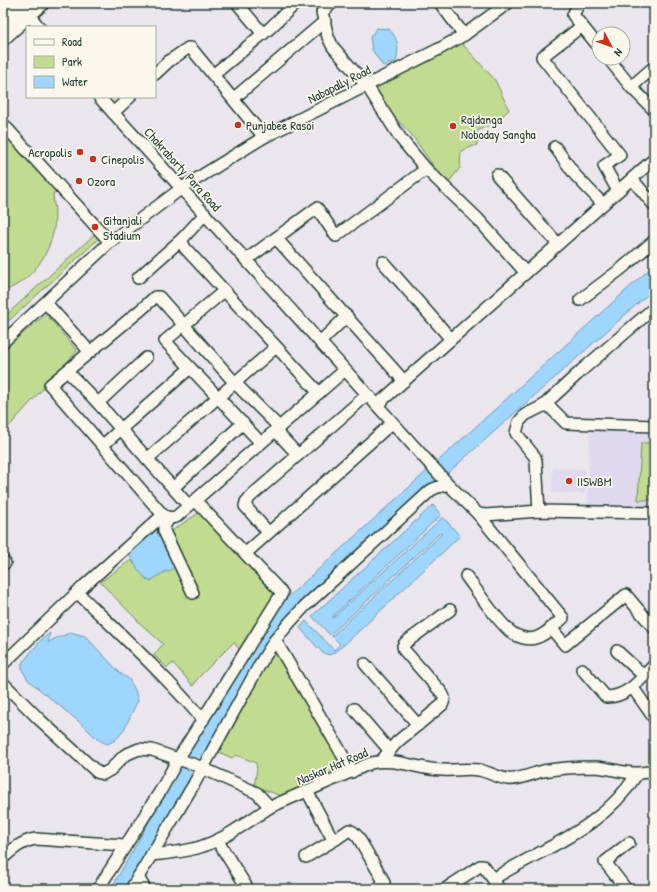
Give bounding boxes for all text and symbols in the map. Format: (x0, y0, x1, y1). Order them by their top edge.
legend (26, 26, 156, 98)
north arrow (591, 26, 631, 66)
text: Road (62, 33, 82, 50)
text: N (611, 46, 626, 59)
text: Park (62, 53, 82, 70)
street label: Nabapally Road (304, 60, 374, 108)
text: Water (62, 73, 88, 90)
place label: Rajdanga Noboday Sangha (461, 110, 536, 143)
place label: Punjabee Rasoi (246, 116, 314, 134)
marker: Punjabee Rasoi (233, 120, 243, 130)
marker: Rajdanga Noboday Sangha (448, 121, 458, 131)
street label: Chakraborty Para Road (140, 123, 226, 215)
place label: Acropolis (28, 143, 72, 161)
marker: Acropolis (75, 147, 85, 157)
place label: Cinepolis (101, 150, 144, 168)
marker: Cinepolis (88, 154, 98, 164)
place label: Ozora (87, 172, 115, 190)
marker: Ozora (74, 176, 84, 186)
place label: Gitanjali Stadium (103, 211, 142, 244)
marker: Gitanjali Stadium (90, 222, 100, 232)
place label: IISWBM (577, 472, 612, 490)
marker: IISWBM (564, 476, 574, 486)
street label: Naskar Hat Road (294, 743, 370, 789)

